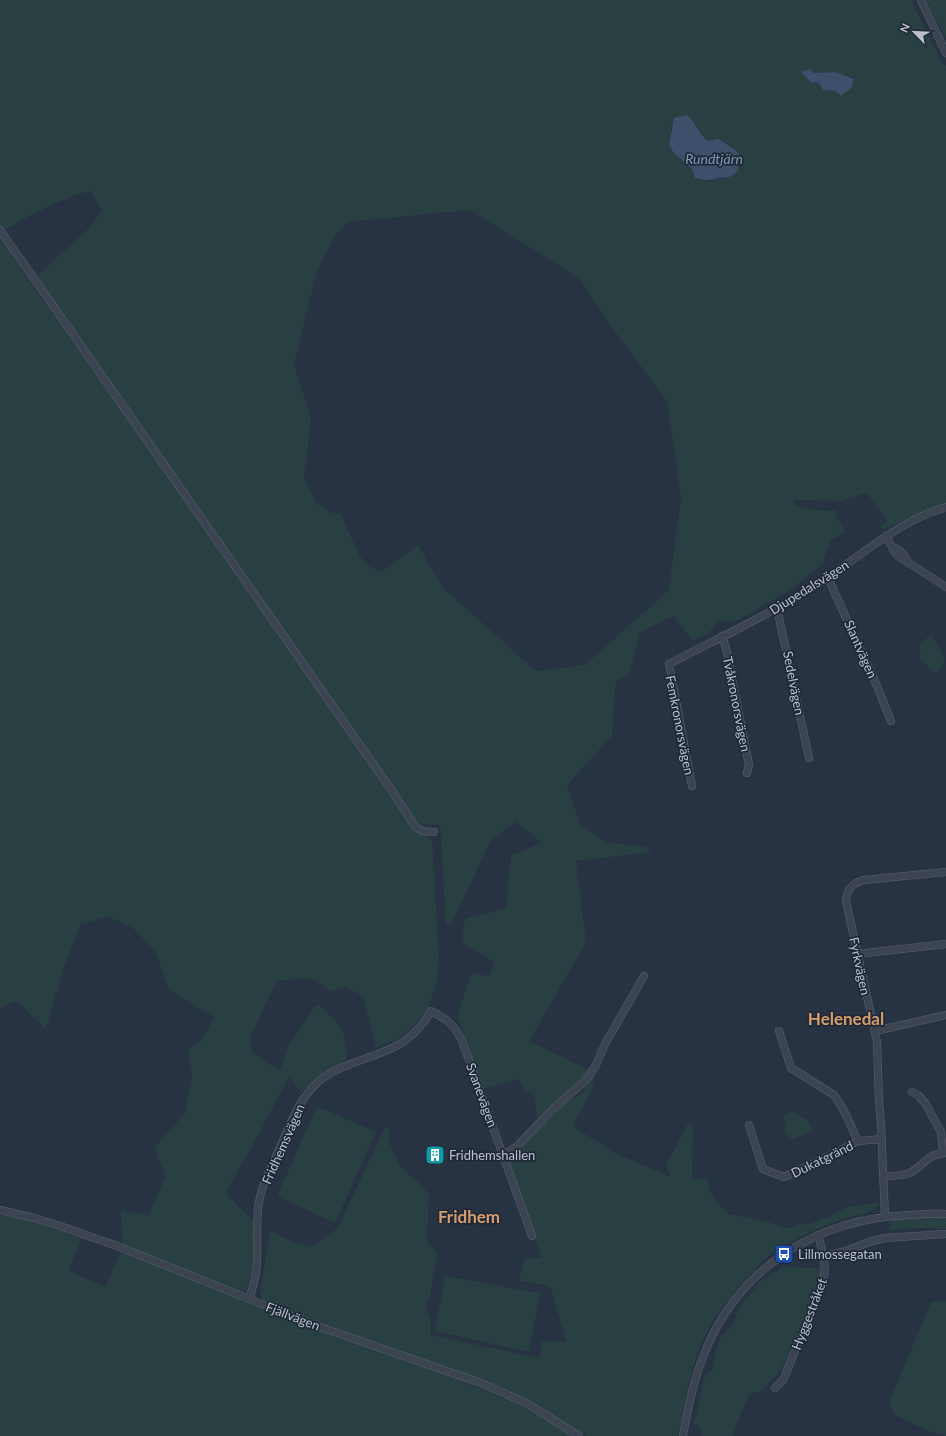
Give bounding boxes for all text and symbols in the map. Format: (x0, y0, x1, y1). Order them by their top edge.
north arrow (894, 12, 934, 52)
text: N (897, 21, 912, 34)
water label: Rundtjärn (685, 150, 743, 167)
street label: Djupedalsvägen (766, 556, 852, 618)
street label: Slantvägen (841, 617, 881, 681)
street label: Sedelvägen (780, 650, 808, 716)
street label: Tvåkronorsvägen (720, 655, 754, 753)
street label: Femkronorsvägen (662, 674, 698, 776)
street label: Fyrkvägen (846, 935, 874, 997)
district label: Helenedal (808, 1008, 884, 1029)
street label: Svanevägen (463, 1061, 501, 1129)
street label: Fridhemsvägen (258, 1101, 308, 1187)
street label: Dukatgränd (788, 1137, 856, 1181)
building icon: Fridhemshallen (424, 1144, 446, 1166)
place label: Fridhemshallen (449, 1147, 535, 1163)
district label: Fridhem (438, 1206, 500, 1227)
bus stop icon: Lillmossegatan (773, 1243, 795, 1265)
place label: Lillmossegatan (798, 1246, 882, 1262)
street label: Hyggestråket (788, 1275, 830, 1352)
street label: Fjällvägen (264, 1298, 322, 1334)

